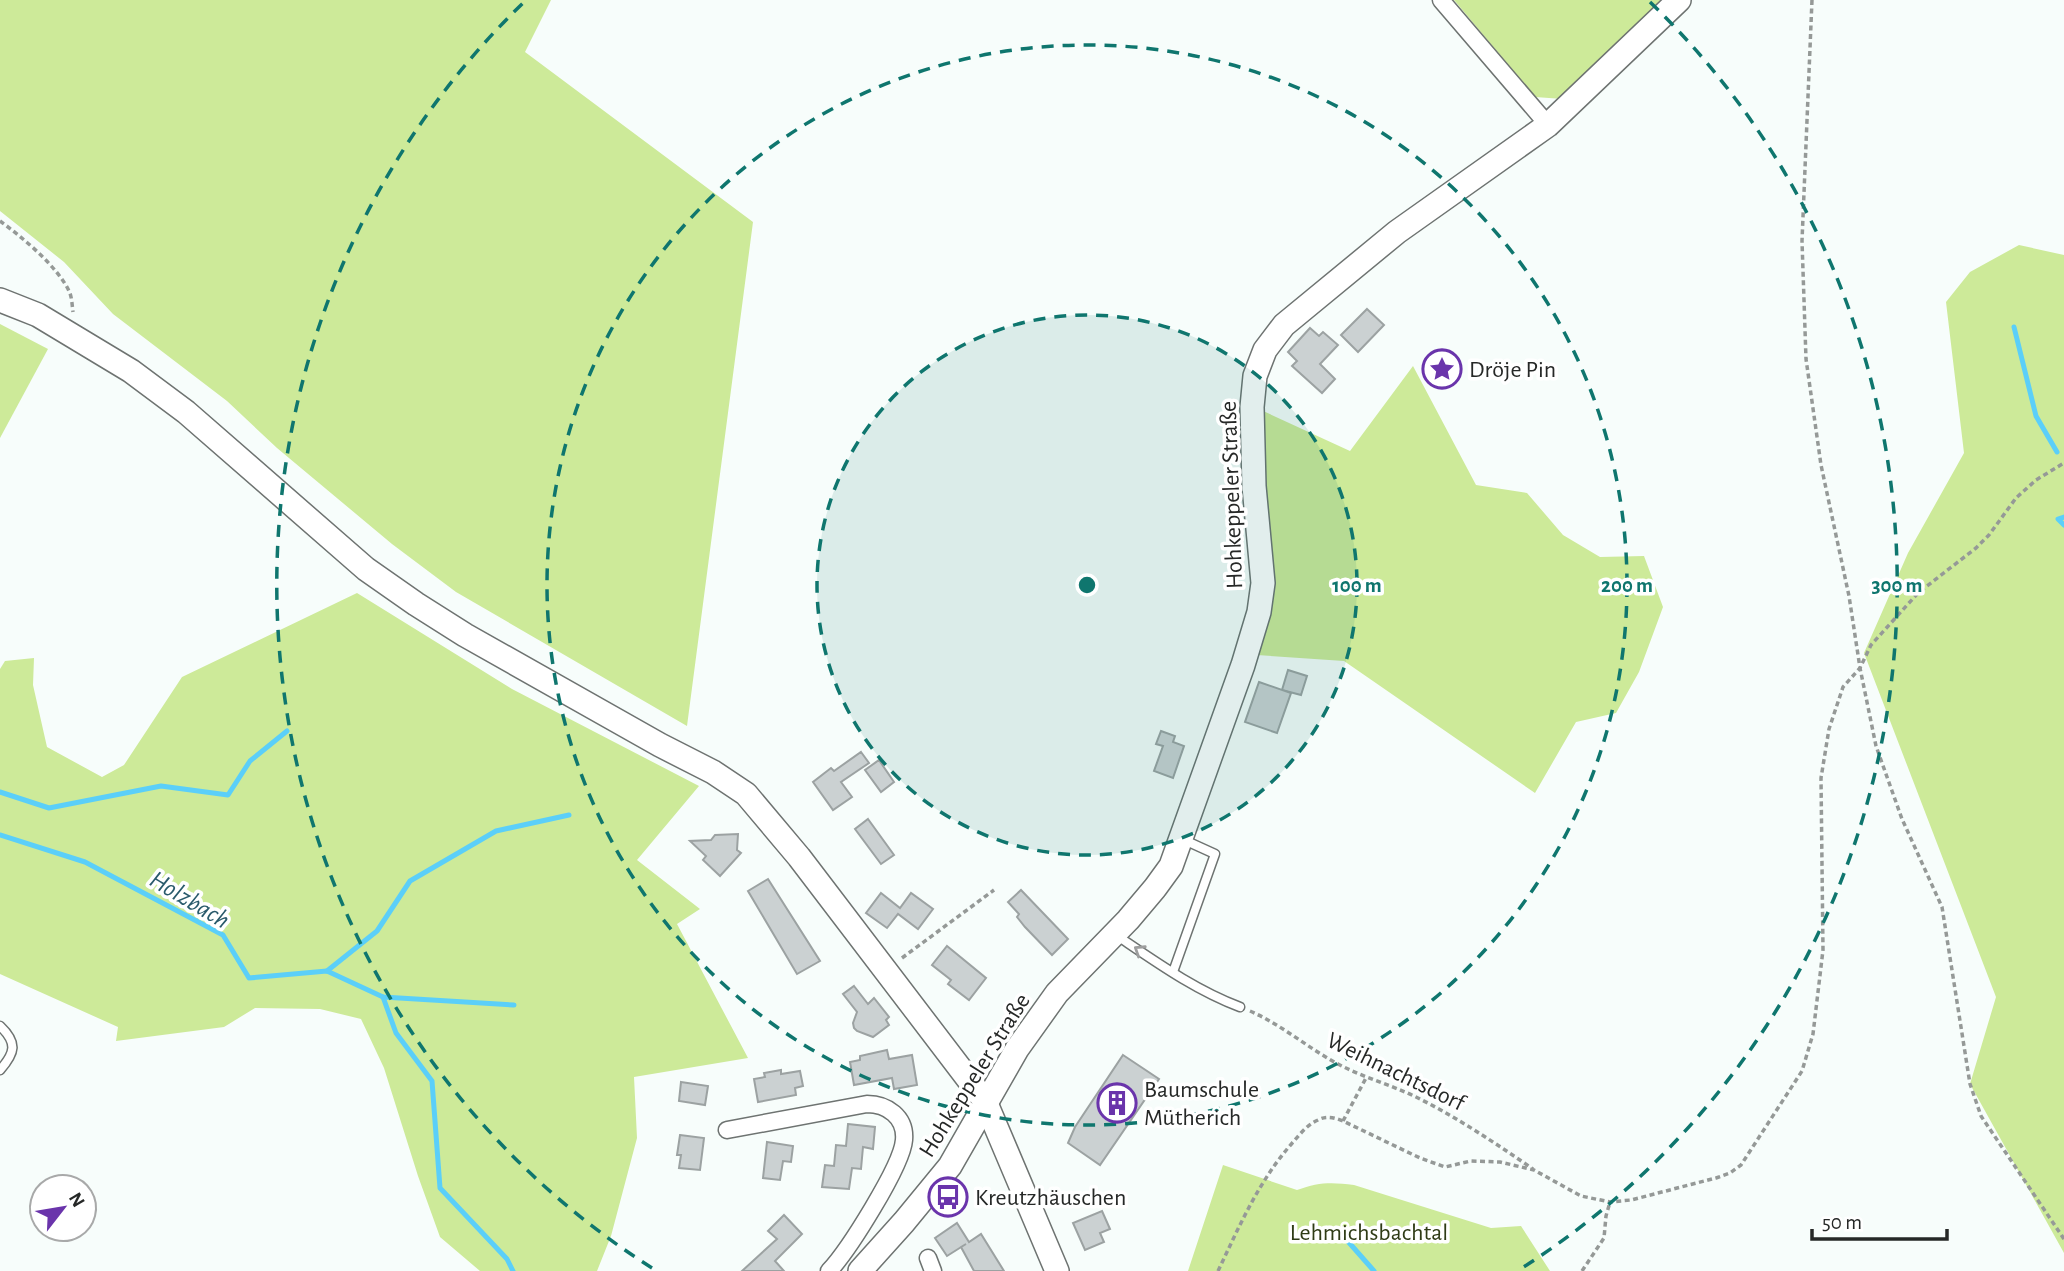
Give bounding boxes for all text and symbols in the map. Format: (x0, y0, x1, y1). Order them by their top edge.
place icon: Dröje Pin (1421, 348, 1463, 390)
place label: Dröje Pin (1469, 358, 1556, 382)
street label: Hohkeppeler Straße (1217, 401, 1247, 589)
centre of rings (1075, 573, 1099, 597)
text: 100 m (1332, 575, 1382, 596)
text: 200 m (1601, 575, 1653, 596)
text: 300 m (1871, 575, 1923, 596)
water label: Holzbach (145, 866, 234, 934)
one-way arrow (1133, 945, 1146, 958)
street label: Hohkeppeler Straße (915, 989, 1035, 1162)
street label: Weihnachtsdorf (1323, 1028, 1470, 1116)
place label: Baumschule Mütherich (1144, 1078, 1259, 1130)
building icon: Baumschule Mütherich (1096, 1082, 1138, 1124)
north arrow (28, 1173, 98, 1243)
bus stop icon: Kreutzhäuschen (927, 1176, 969, 1218)
place label: Kreutzhäuschen (975, 1186, 1126, 1210)
text: N (65, 1189, 88, 1211)
scale bar (1812, 1198, 1947, 1242)
text: 50 m (1822, 1212, 1862, 1233)
park label: Lehmichsbachtal (1290, 1221, 1448, 1245)

